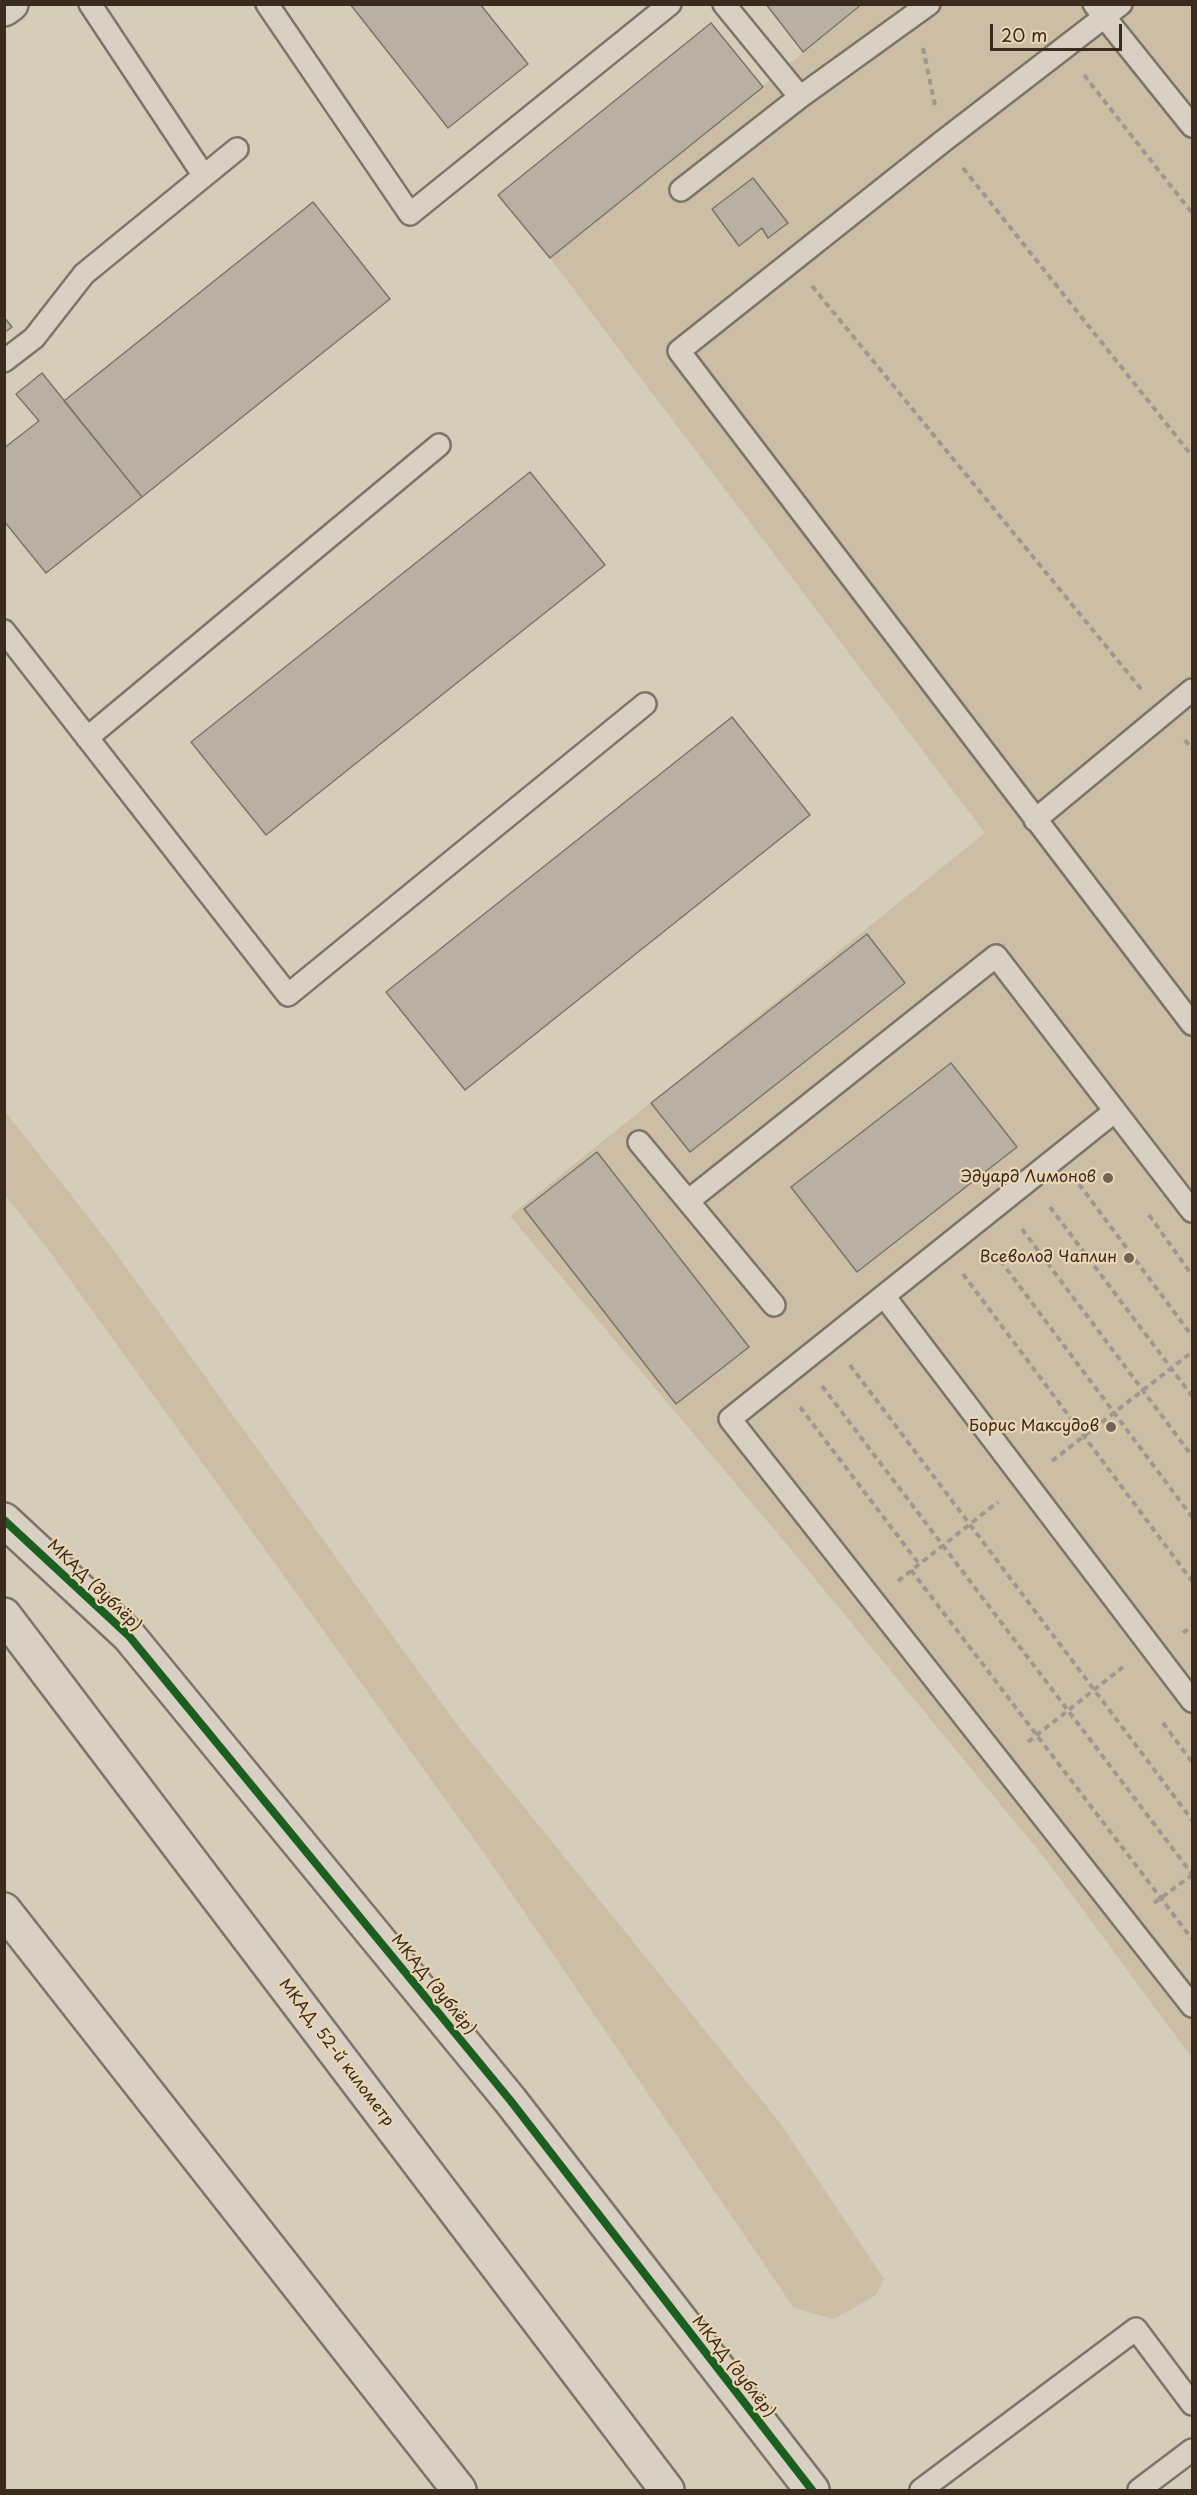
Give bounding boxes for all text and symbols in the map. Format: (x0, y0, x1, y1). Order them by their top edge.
scale bar (993, 12, 1125, 50)
text: 20 m (1001, 21, 1047, 48)
place label: Эдуард Лимонов (961, 1168, 1096, 1188)
marker: Эдуард Лимонов (1101, 1171, 1115, 1185)
place label: Всеволод Чаплин (980, 1248, 1117, 1268)
marker: Всеволод Чаплин (1122, 1251, 1136, 1265)
place label: Борис Максудов (969, 1417, 1099, 1437)
marker: Борис Максудов (1104, 1420, 1118, 1434)
street label: МКАД (дублёр) (43, 1536, 145, 1636)
street label: МКАД (дублёр) (387, 1931, 479, 2039)
street label: МКАД, 52-й километр (274, 1976, 398, 2130)
street label: МКАД (дублёр) (687, 2312, 779, 2422)

